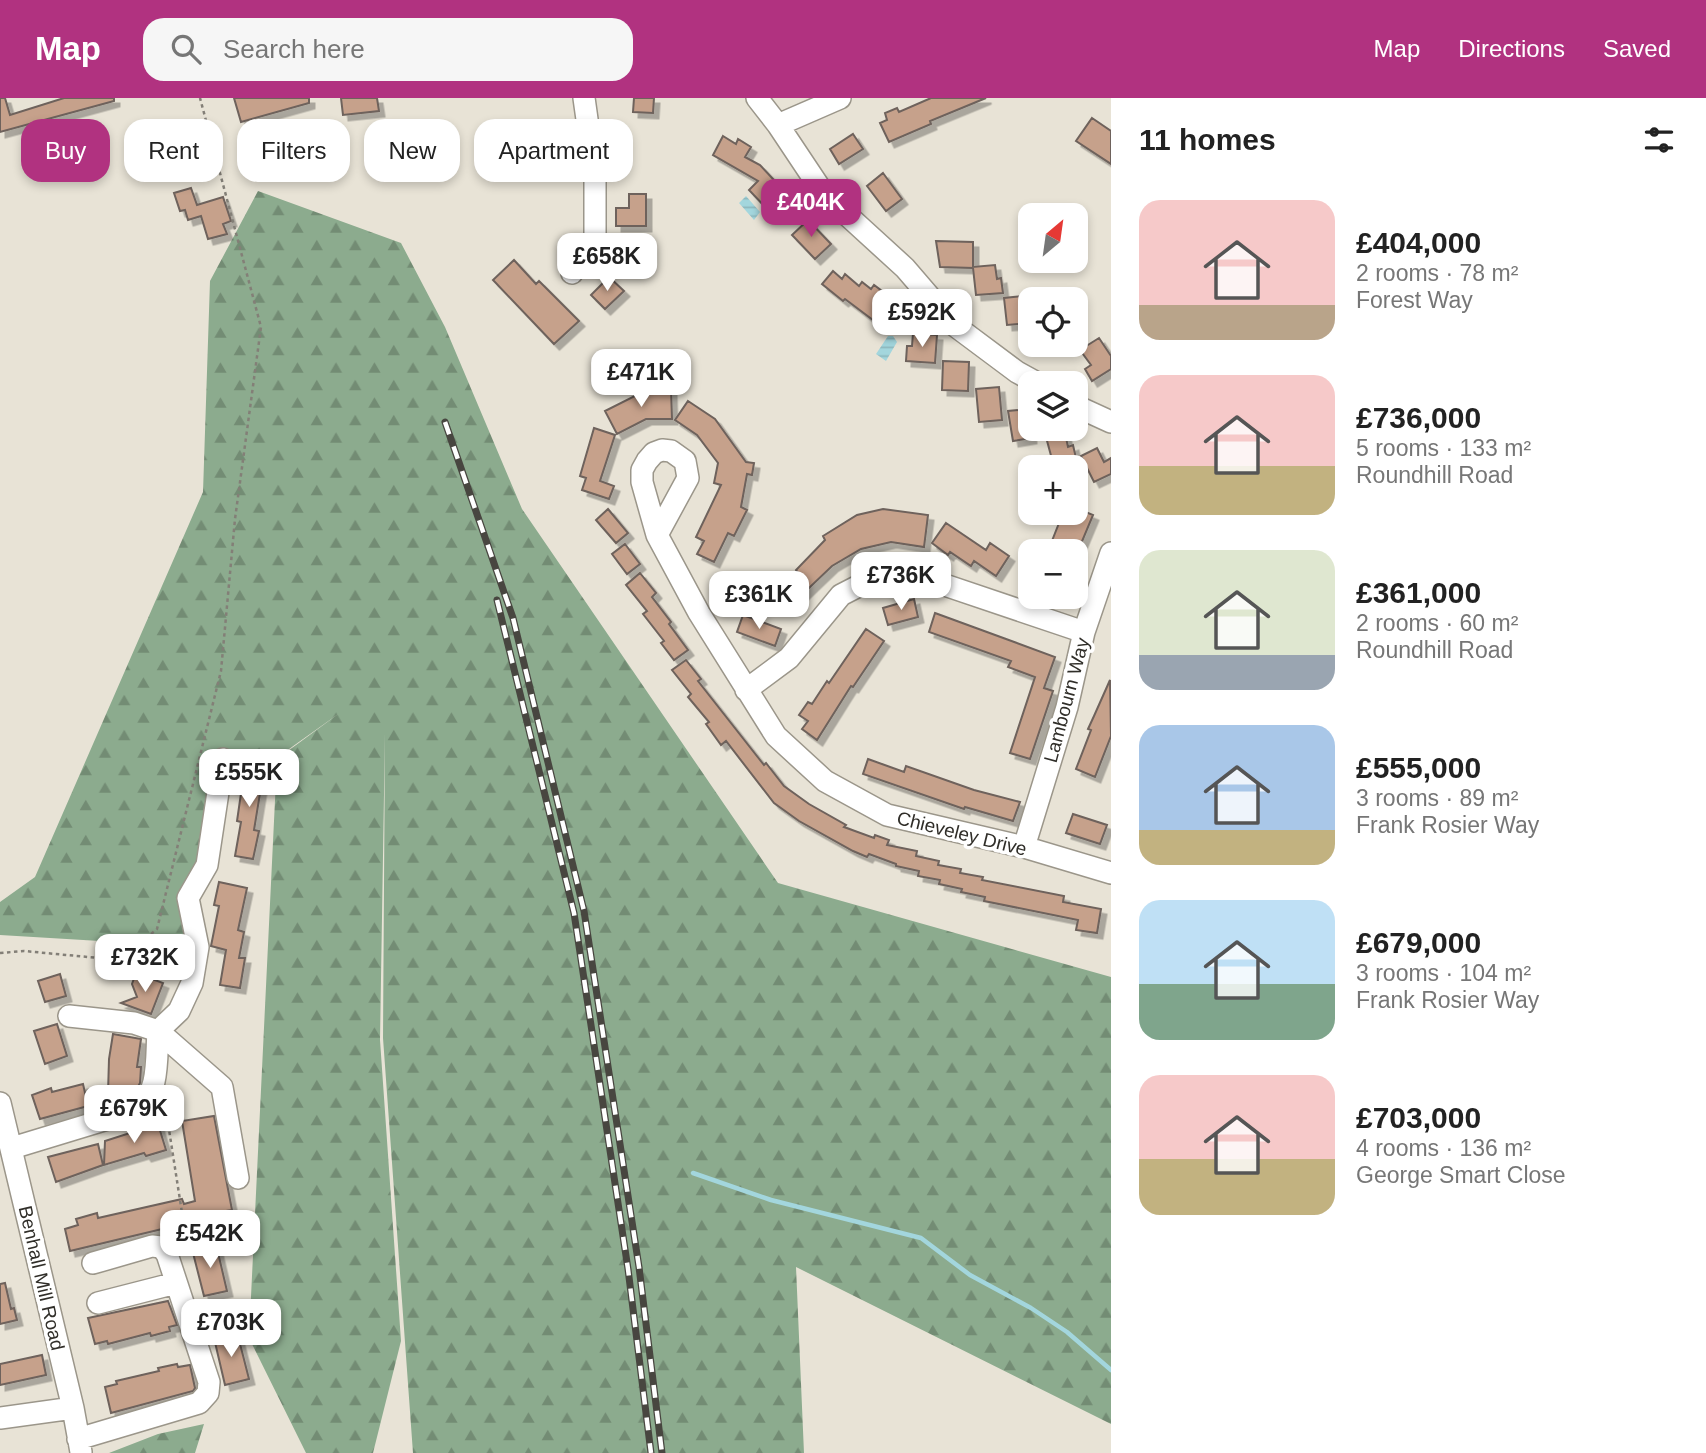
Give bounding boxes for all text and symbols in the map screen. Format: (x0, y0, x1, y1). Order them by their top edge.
search box (143, 18, 633, 81)
text: Map (35, 30, 101, 67)
icon: search (167, 30, 205, 68)
text: Search here (223, 34, 365, 64)
text: Map (1374, 35, 1420, 62)
text: Directions (1458, 35, 1565, 62)
text: Saved (1603, 35, 1671, 62)
chip: Buy (21, 119, 110, 182)
chip: Rent (124, 119, 223, 182)
chip: Filters (237, 119, 350, 182)
chip: New (364, 119, 460, 182)
chip: Apartment (474, 119, 633, 182)
icon: filters (1640, 121, 1678, 159)
text: 11 homes (1139, 123, 1276, 156)
pin: £404K (762, 180, 860, 239)
text: £404K (777, 189, 845, 215)
north arrow (1018, 203, 1088, 273)
map controls (1018, 203, 1088, 609)
text: £404,000 (1356, 226, 1481, 259)
icon: home (1195, 228, 1279, 312)
pin: £658K (558, 234, 656, 293)
text: £658K (573, 243, 641, 269)
text: 2 rooms · 78 m² (1356, 260, 1518, 286)
button: locate (1018, 287, 1088, 357)
text: Forest Way (1356, 287, 1473, 313)
pin: £592K (873, 289, 971, 349)
text: £592K (888, 299, 956, 325)
pin: £471K (592, 350, 690, 409)
text: £471K (607, 359, 675, 385)
button: layers (1018, 371, 1088, 441)
text: £736,000 (1356, 401, 1481, 434)
icon: home (1195, 403, 1279, 487)
text: 5 rooms · 133 m² (1356, 435, 1531, 461)
button: + (1018, 455, 1088, 525)
text: Roundhill Road (1356, 462, 1513, 488)
button: − (1018, 539, 1088, 609)
pin: £736K (852, 552, 950, 612)
text: £736K (867, 562, 935, 588)
pin: £361K (710, 572, 808, 631)
text: £361,000 (1356, 576, 1481, 609)
icon: home (1195, 578, 1279, 662)
text: £361K (725, 581, 793, 607)
text: 2 rooms · 60 m² (1356, 610, 1518, 636)
street label: Lambourn Way (1040, 635, 1093, 765)
text: Roundhill Road (1356, 637, 1513, 663)
pin: £555K (200, 750, 298, 809)
text: £555,000 (1356, 751, 1481, 784)
icon: home (1195, 753, 1279, 837)
text: £555K (215, 759, 283, 785)
text: 3 rooms · 89 m² (1356, 785, 1518, 811)
street label: Chieveley Drive (895, 807, 1029, 860)
text: Frank Rosier Way (1356, 812, 1539, 838)
text: £679,000 (1356, 926, 1481, 959)
icon: home (1195, 928, 1279, 1012)
pin: £732K (96, 934, 194, 994)
text: £732K (111, 944, 179, 970)
text: 3 rooms · 104 m² (1356, 960, 1531, 986)
text: Frank Rosier Way (1356, 987, 1539, 1013)
pin: £679K (85, 1086, 183, 1145)
text: £679K (100, 1095, 168, 1121)
text: £703,000 (1356, 1101, 1481, 1134)
icon: home (1195, 1103, 1279, 1187)
text: 4 rooms · 136 m² (1356, 1135, 1531, 1161)
text: George Smart Close (1356, 1162, 1566, 1188)
street label: Benhall Mill Road (15, 1204, 68, 1353)
pin: £542K (161, 1210, 259, 1270)
text: £542K (176, 1220, 244, 1246)
pin: £703K (182, 1300, 280, 1359)
text: £703K (197, 1309, 265, 1335)

